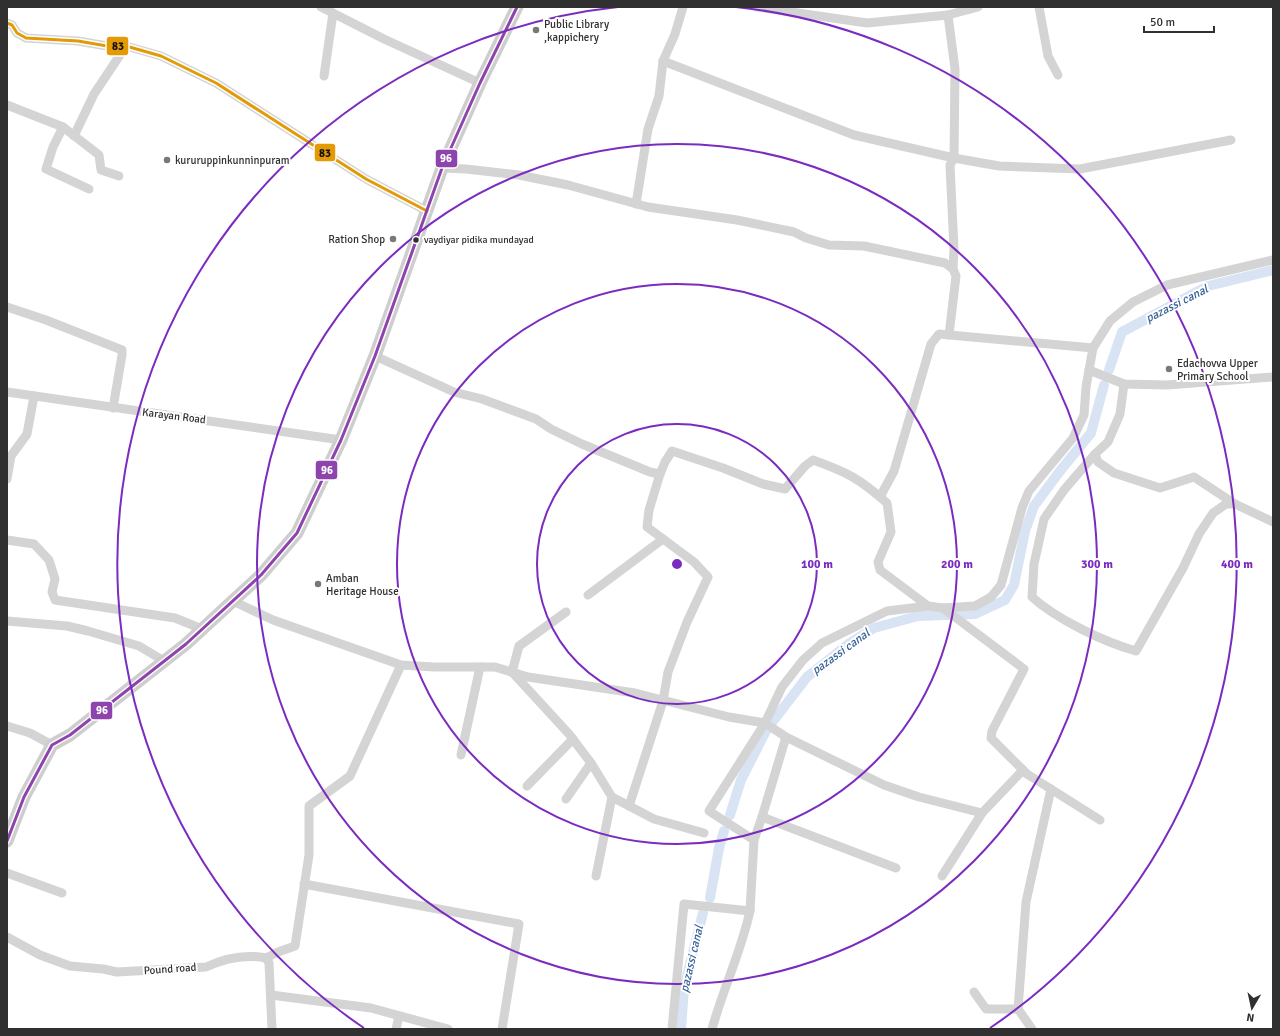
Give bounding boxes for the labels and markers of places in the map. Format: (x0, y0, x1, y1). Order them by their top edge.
place label: Public Library ,kappichery (544, 18, 610, 44)
marker: Public Library ,kappichery (531, 25, 541, 35)
place label: kururuppinkunninpuram (175, 154, 290, 167)
marker: kururuppinkunninpuram (162, 155, 172, 165)
place label: Ration Shop (328, 233, 385, 246)
marker: Ration Shop (388, 234, 398, 244)
place label: vaydiyar pidika mundayad (424, 234, 534, 246)
marker: vaydiyar pidika mundayad (411, 235, 421, 245)
place label: Edachovva Upper Primary School (1177, 357, 1258, 383)
marker: Edachovva Upper Primary School (1164, 364, 1174, 374)
centre of rings (670, 557, 684, 571)
place label: Amban Heritage House (326, 572, 399, 598)
marker: Amban Heritage House (313, 579, 323, 589)

